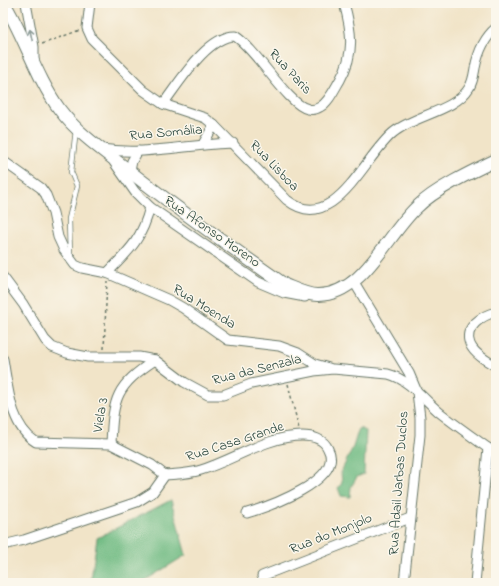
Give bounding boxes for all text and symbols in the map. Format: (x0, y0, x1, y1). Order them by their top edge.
one-way arrow (27, 29, 35, 42)
street label: Rua Paris (263, 45, 317, 99)
street label: Rua Somália (129, 119, 203, 147)
street label: Rua Lisboa (244, 136, 304, 196)
street label: Rua Afonso Moreno (159, 191, 265, 273)
street label: Rua Moenda (168, 279, 240, 335)
street label: Rua da Senzala (210, 349, 304, 391)
street label: Viela 3 (87, 396, 114, 435)
street label: Rua Adail Jarbas Duclos (383, 410, 415, 556)
street label: Rua Casa Grande (183, 416, 287, 468)
street label: Rua do Monjolo (287, 508, 375, 560)

